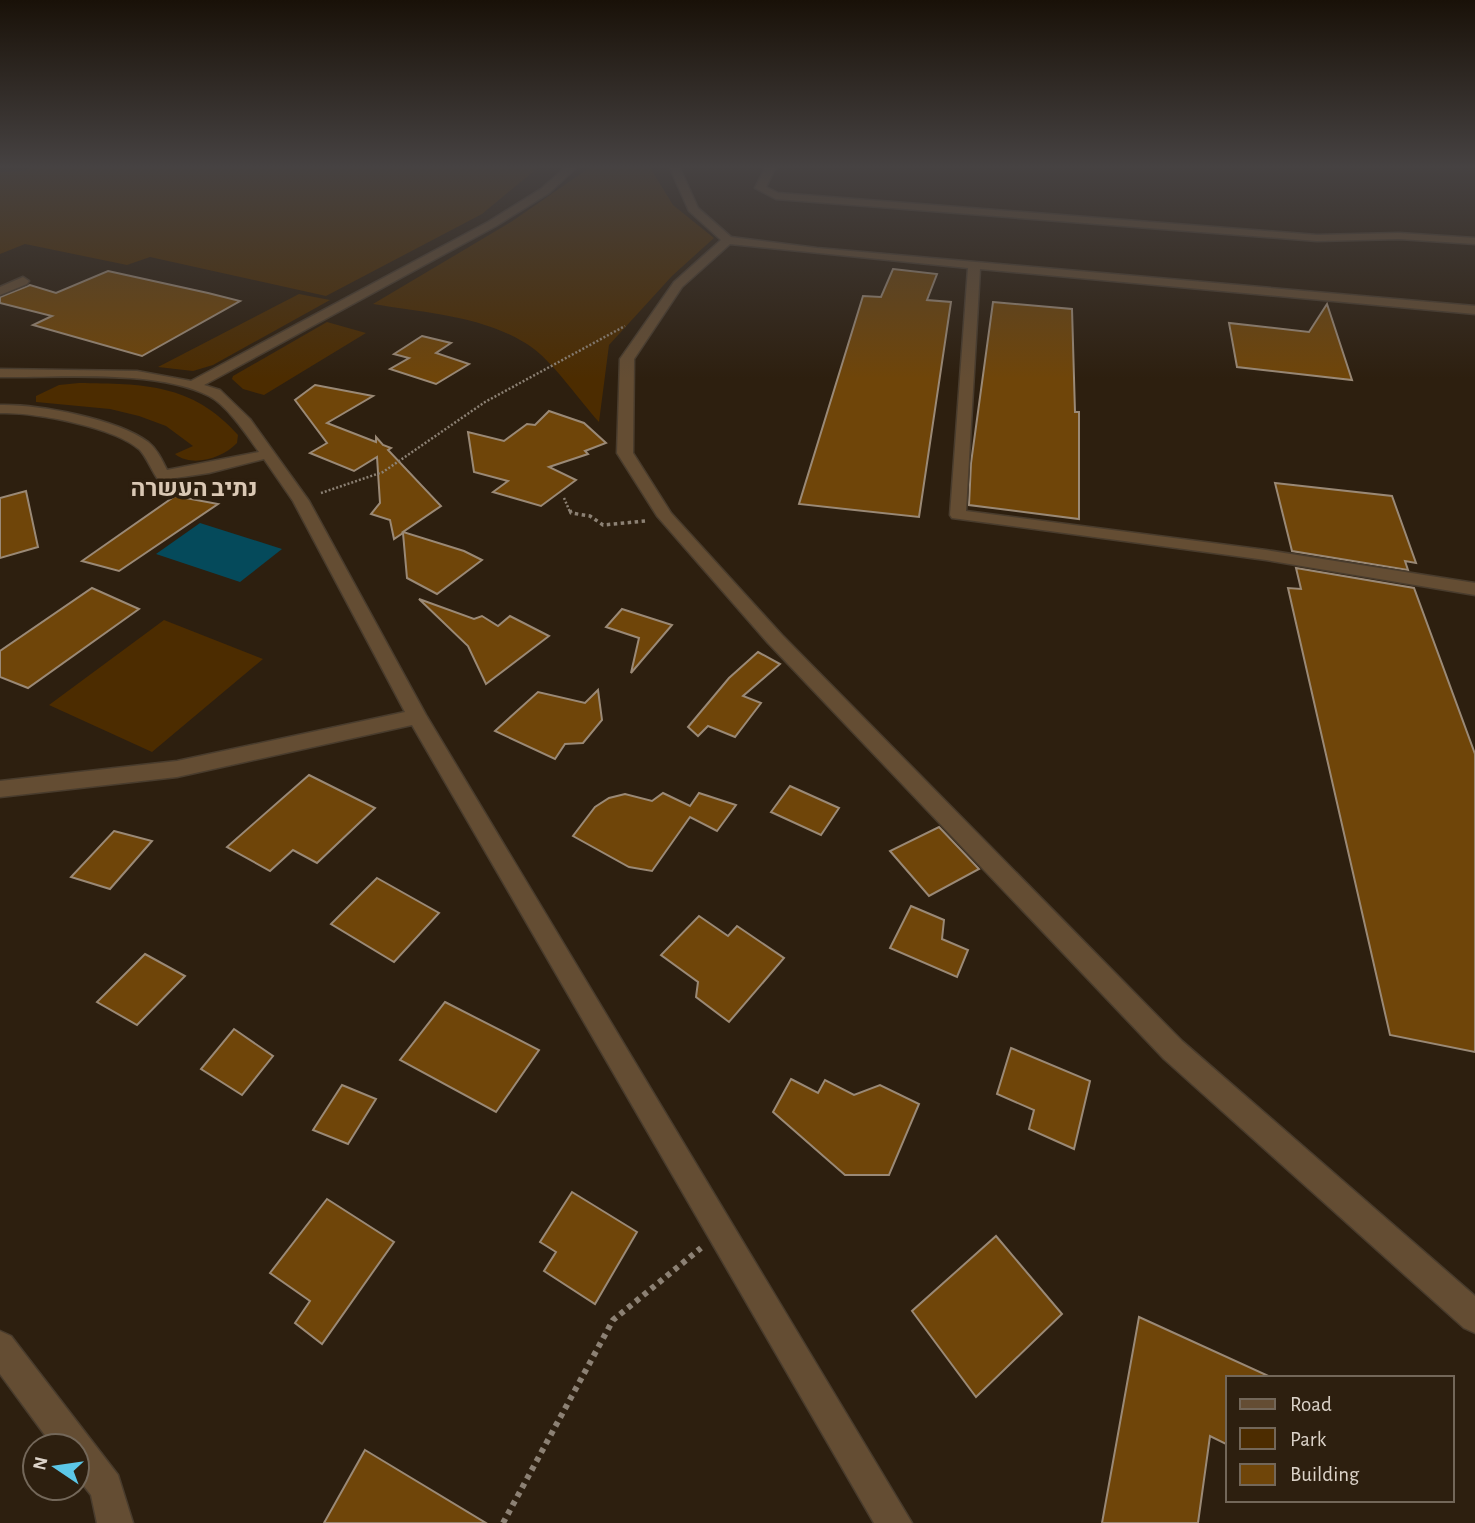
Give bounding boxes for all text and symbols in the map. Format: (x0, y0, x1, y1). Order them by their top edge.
district label: נתיב העשרה (130, 477, 258, 501)
legend (1226, 1376, 1454, 1502)
text: Road (1290, 1394, 1332, 1415)
text: Park (1290, 1429, 1327, 1450)
north arrow (21, 1432, 91, 1502)
text: N (30, 1455, 52, 1472)
text: Building (1290, 1464, 1360, 1485)

